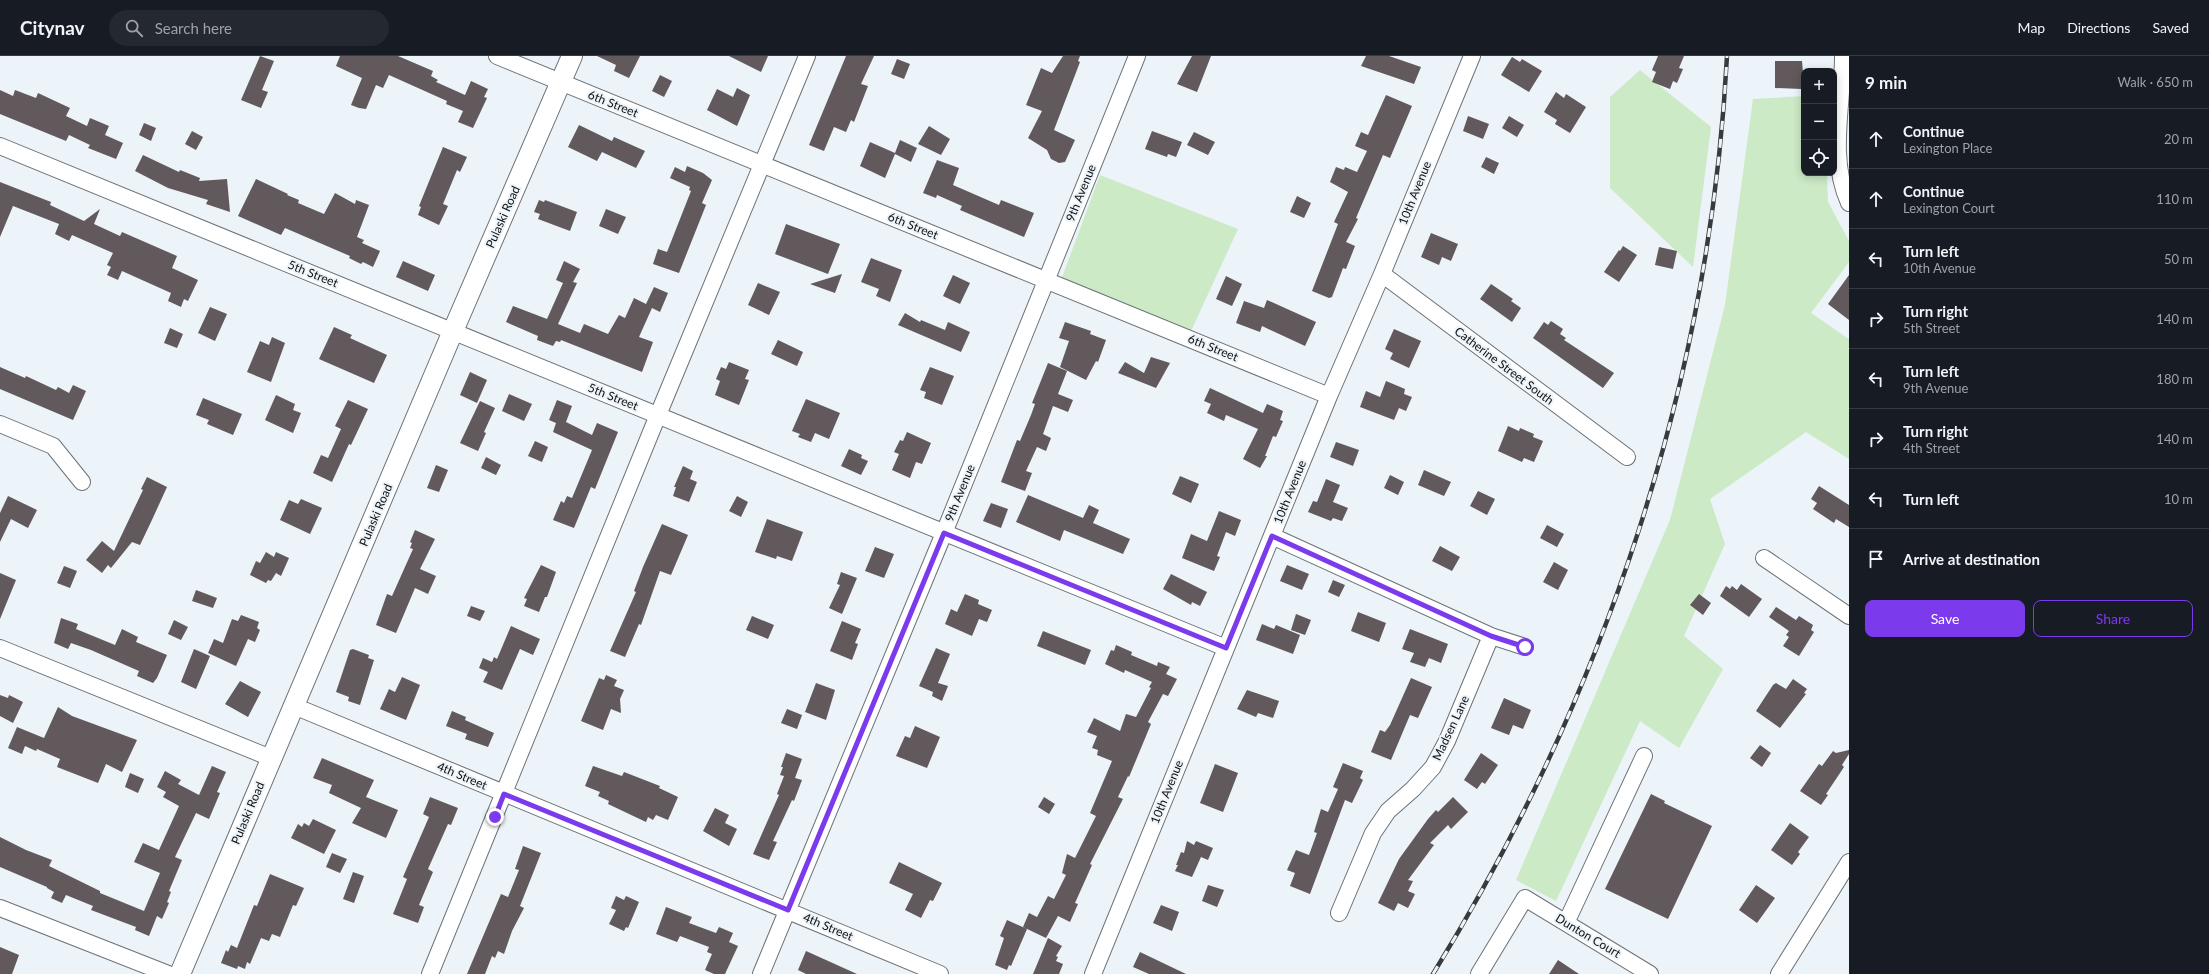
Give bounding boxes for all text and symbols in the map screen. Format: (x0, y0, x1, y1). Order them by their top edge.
search box (109, 10, 389, 46)
text: Citynav (20, 16, 85, 39)
icon: search (123, 17, 145, 39)
text: Search here (155, 19, 232, 37)
text: Map (2018, 19, 2045, 36)
text: Directions (2067, 19, 2130, 36)
text: Saved (2152, 19, 2189, 36)
map controls (1801, 68, 1837, 176)
button: + (1801, 68, 1837, 104)
text: 9 min (1865, 72, 1907, 93)
text: Walk · 650 m (2117, 74, 2193, 90)
street label: 6th Street (586, 87, 641, 121)
button: − (1801, 104, 1837, 140)
text: Continue (1903, 122, 1964, 140)
icon: ahead (1865, 128, 1887, 150)
text: 20 m (2164, 131, 2193, 147)
button: locate (1801, 140, 1837, 176)
text: Lexington Place (1903, 140, 1992, 156)
street label: 10th Avenue (1395, 159, 1434, 227)
street label: 9th Avenue (1062, 162, 1099, 224)
text: Continue (1903, 182, 1964, 200)
street label: Pulaski Road (482, 183, 523, 250)
icon: ahead (1865, 188, 1887, 210)
text: 110 m (2156, 191, 2193, 207)
text: Lexington Court (1903, 200, 1995, 216)
street label: 6th Street (886, 209, 941, 243)
text: Turn left (1903, 242, 1959, 260)
icon: left (1865, 248, 1887, 270)
text: 50 m (2164, 251, 2193, 267)
street label: 5th Street (286, 257, 341, 291)
text: 10th Avenue (1903, 260, 1976, 276)
text: Turn right (1903, 302, 1968, 320)
icon: right (1865, 308, 1887, 330)
text: 140 m (2156, 311, 2193, 327)
text: 5th Street (1903, 320, 1960, 336)
street label: Catherine Street South (1452, 323, 1557, 408)
street label: 6th Street (1186, 331, 1241, 365)
text: Turn left (1903, 362, 1959, 380)
icon: left (1865, 368, 1887, 390)
text: 180 m (2156, 371, 2193, 387)
street label: 5th Street (586, 380, 641, 414)
text: 9th Avenue (1903, 380, 1968, 396)
text: Turn right (1903, 422, 1968, 440)
icon: right (1865, 428, 1887, 450)
text: 140 m (2156, 431, 2193, 447)
text: 4th Street (1903, 440, 1960, 456)
street label: 10th Avenue (1270, 458, 1309, 526)
street label: 9th Avenue (941, 462, 978, 524)
street label: Pulaski Road (356, 481, 395, 548)
icon: left (1865, 488, 1887, 510)
text: Turn left (1903, 490, 1959, 508)
text: 10 m (2164, 491, 2193, 507)
icon: arrive (1865, 548, 1887, 570)
text: Arrive at destination (1903, 550, 2040, 568)
button: Save (1865, 600, 2025, 637)
button: Share (2033, 600, 2193, 637)
route start (1516, 638, 1534, 656)
street label: Madsen Lane (1429, 693, 1472, 763)
street label: 4th Street (435, 758, 490, 793)
street label: 10th Avenue (1147, 758, 1186, 826)
street label: Pulaski Road (228, 779, 267, 846)
route end (486, 808, 504, 826)
street label: 4th Street (801, 909, 856, 944)
street label: Dunton Court (1553, 910, 1624, 961)

